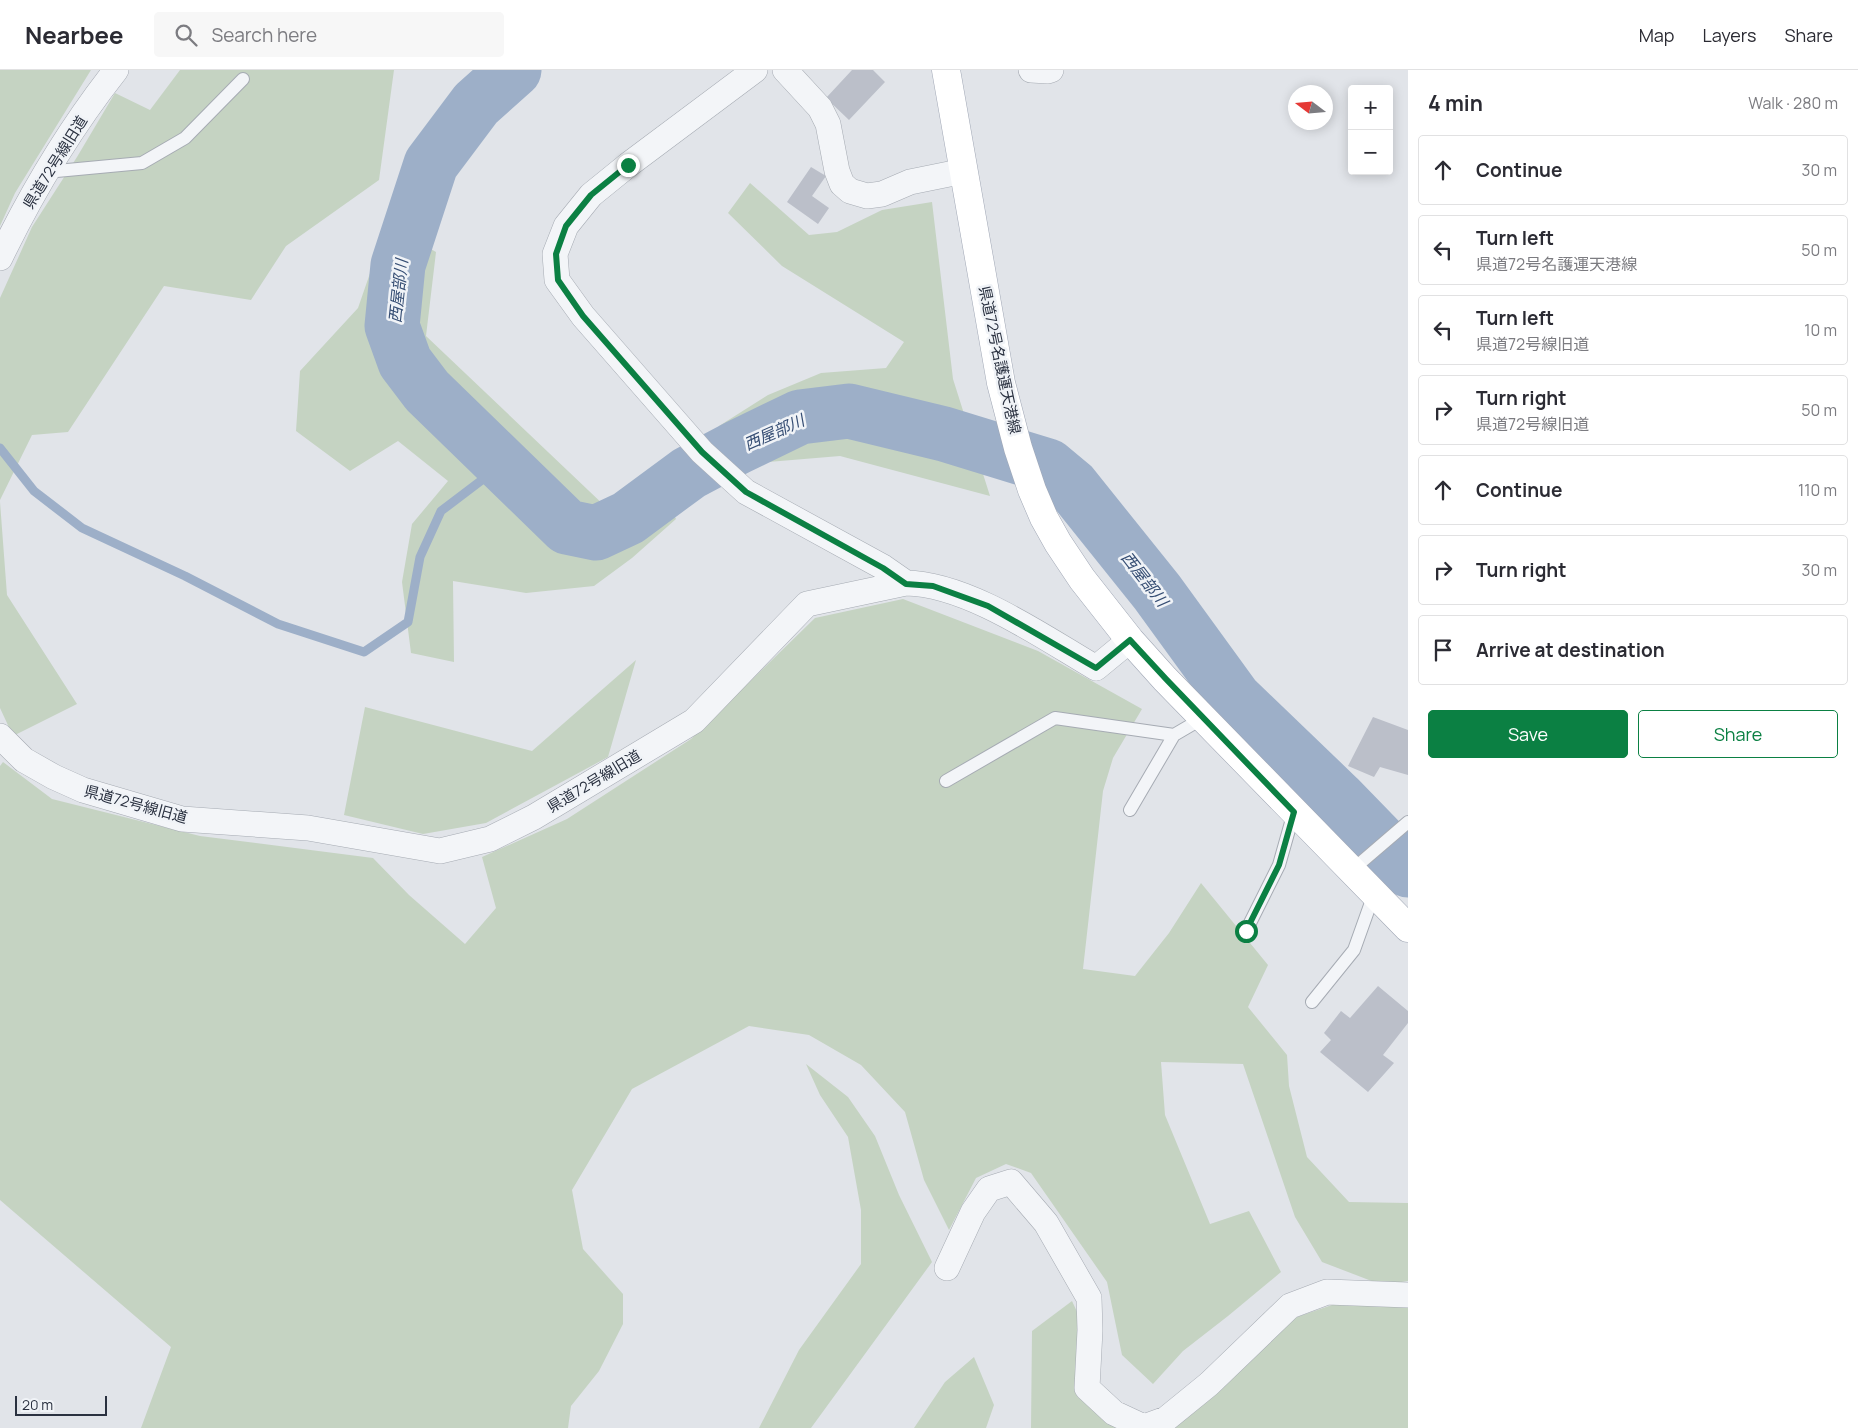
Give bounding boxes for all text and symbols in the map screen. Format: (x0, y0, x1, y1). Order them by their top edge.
search box (154, 12, 504, 57)
text: Nearbee (25, 18, 124, 51)
icon: search (172, 21, 200, 49)
text: Search here (212, 22, 317, 48)
text: Map (1639, 23, 1674, 47)
text: Layers (1702, 23, 1756, 47)
text: Share (1784, 23, 1833, 47)
north arrow (1288, 85, 1333, 130)
map controls (1348, 85, 1393, 175)
button: + (1348, 85, 1393, 130)
text: 4 min (1428, 89, 1483, 117)
text: Walk · 280 m (1748, 92, 1838, 114)
street label: 県道72号線旧道 (18, 111, 92, 213)
button: − (1348, 130, 1393, 175)
route end (617, 154, 640, 177)
icon: ahead (1429, 156, 1457, 184)
text: Continue (1476, 157, 1562, 183)
text: 30 m (1802, 159, 1837, 181)
text: Turn left (1476, 225, 1554, 251)
icon: left (1429, 236, 1457, 264)
text: 50 m (1801, 239, 1837, 261)
text: 県道72号名護運天港線 (1476, 253, 1637, 275)
water label: 西屋部川 (384, 256, 412, 324)
street label: 県道72号名護運天港線 (974, 284, 1026, 436)
text: Turn left (1476, 305, 1554, 331)
icon: left (1429, 316, 1457, 344)
text: 10 m (1804, 319, 1837, 341)
text: 県道72号線旧道 (1476, 333, 1589, 355)
text: Turn right (1476, 385, 1566, 411)
icon: right (1429, 396, 1457, 424)
text: 50 m (1801, 399, 1837, 421)
water label: 西屋部川 (740, 408, 810, 455)
text: 県道72号線旧道 (1476, 413, 1589, 435)
icon: ahead (1429, 476, 1457, 504)
text: Continue (1476, 477, 1562, 503)
text: 110 m (1798, 479, 1837, 501)
water label: 西屋部川 (1117, 547, 1175, 613)
icon: right (1429, 556, 1457, 584)
text: Turn right (1476, 557, 1566, 583)
text: 30 m (1802, 559, 1837, 581)
icon: arrive (1429, 636, 1457, 664)
text: Arrive at destination (1476, 637, 1665, 663)
button: Save (1428, 710, 1628, 758)
button: Share (1638, 710, 1838, 758)
street label: 県道72号線旧道 (543, 745, 645, 817)
street label: 県道72号線旧道 (82, 780, 190, 828)
route start (1235, 920, 1258, 943)
scale bar (15, 1393, 108, 1416)
text: 20 m (22, 1395, 53, 1414)

